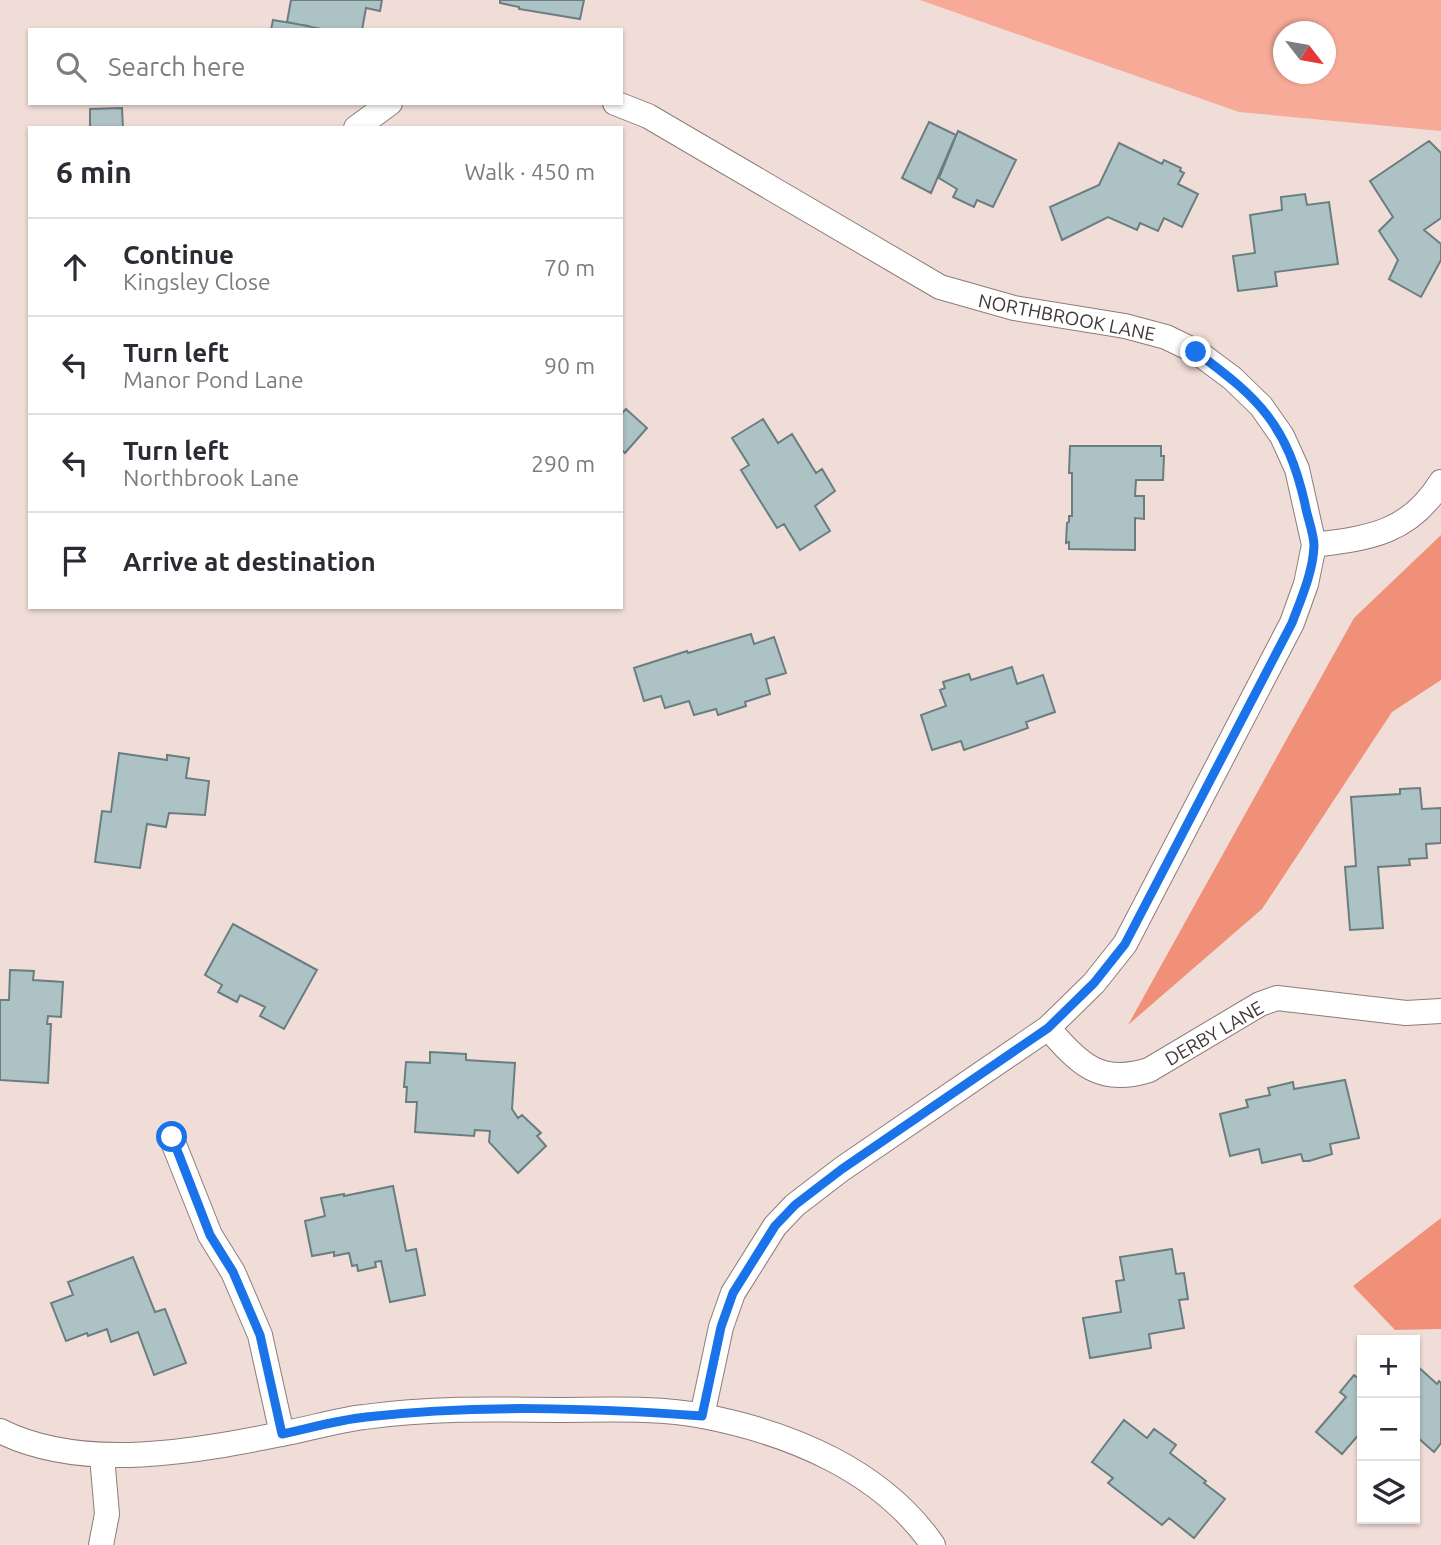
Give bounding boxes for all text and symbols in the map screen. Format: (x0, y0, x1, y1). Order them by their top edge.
north arrow (1273, 21, 1336, 84)
search box (28, 28, 623, 105)
icon: search (52, 48, 90, 86)
text: Search here (108, 52, 245, 81)
text: 6 min (56, 155, 132, 189)
text: Walk · 450 m (464, 159, 595, 184)
text: Continue (123, 240, 234, 269)
icon: ahead (56, 248, 94, 286)
text: 70 m (544, 255, 595, 280)
text: Kingsley Close (123, 269, 271, 294)
street label: NORTHBROOK LANE (977, 289, 1157, 345)
route end (1180, 336, 1211, 367)
text: Turn left (123, 338, 229, 367)
icon: left (56, 346, 94, 384)
text: 90 m (544, 353, 595, 378)
text: Manor Pond Lane (123, 367, 304, 392)
text: Turn left (123, 436, 229, 465)
icon: left (56, 444, 94, 482)
text: 290 m (531, 451, 595, 476)
text: Northbrook Lane (123, 465, 299, 490)
icon: arrive (56, 542, 94, 580)
text: Arrive at destination (123, 547, 376, 576)
street label: DERBY LANE (1161, 996, 1267, 1070)
route start (156, 1121, 187, 1152)
map controls (1357, 1335, 1420, 1524)
button: + (1357, 1335, 1420, 1398)
button: − (1357, 1398, 1420, 1461)
button: layers (1357, 1461, 1420, 1524)

